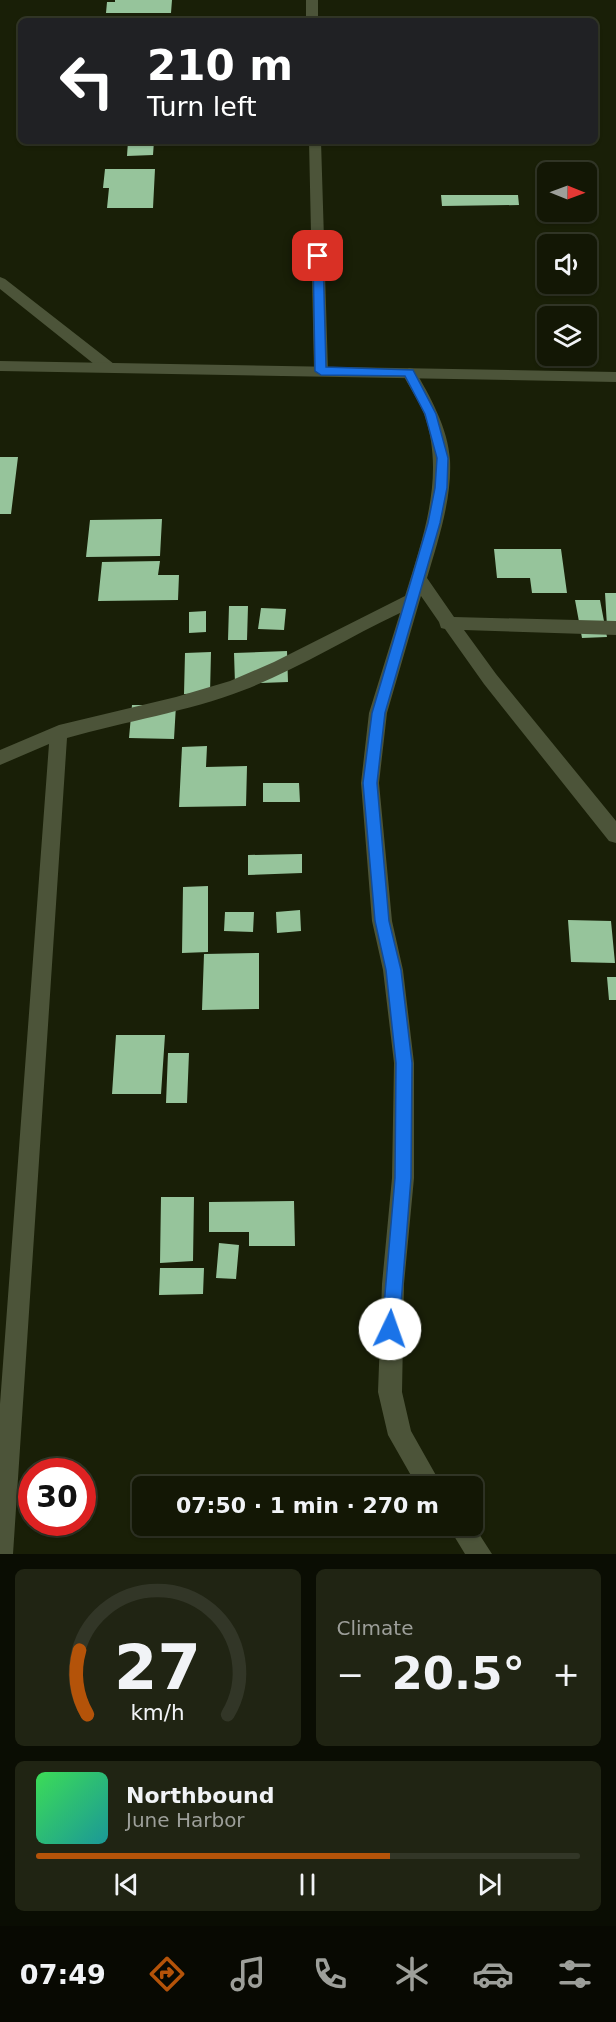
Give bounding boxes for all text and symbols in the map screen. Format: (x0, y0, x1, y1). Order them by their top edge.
text: 210 m (147, 41, 293, 90)
icon: left (48, 42, 126, 120)
text: Turn left (147, 91, 257, 122)
north arrow (537, 162, 597, 222)
map controls (537, 162, 597, 366)
pin (292, 230, 343, 281)
button: sound (537, 234, 597, 294)
icon: arrive (301, 239, 334, 272)
button: layers (537, 306, 597, 366)
position arrow (358, 1297, 422, 1361)
speed limit sign: 30 (18, 1458, 96, 1536)
text: 07:50 · 1 min · 270 m (176, 1493, 439, 1518)
text: Climate (337, 1616, 413, 1640)
text: 27 (114, 1631, 201, 1704)
text: 20.5° (391, 1647, 525, 1700)
text: − (337, 1655, 364, 1694)
text: + (552, 1655, 580, 1694)
text: km/h (131, 1700, 185, 1725)
text: Northbound (126, 1783, 275, 1808)
text: June Harbor (126, 1808, 245, 1832)
icon: previous (110, 1868, 143, 1901)
icon: pause (291, 1868, 324, 1901)
icon: next (473, 1868, 506, 1901)
icon: directions (146, 1953, 188, 1995)
icon: music (227, 1953, 269, 1995)
icon: phone (309, 1953, 351, 1995)
icon: climate (391, 1953, 433, 1995)
icon: car (472, 1953, 514, 1995)
icon: filters (554, 1953, 596, 1995)
text: 07:49 (20, 1959, 106, 1990)

